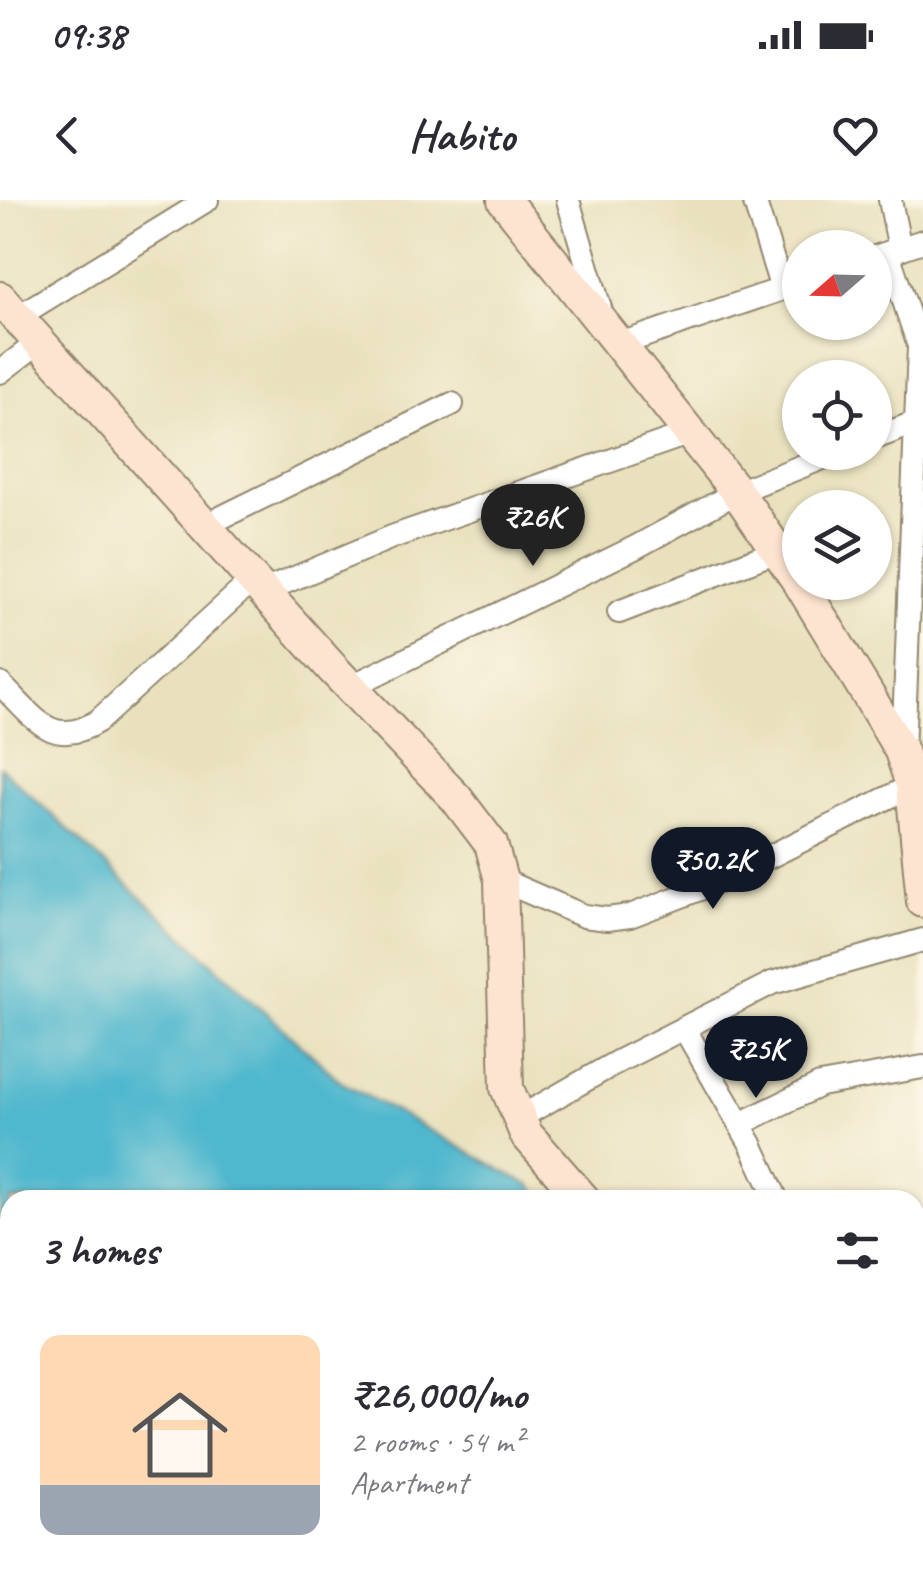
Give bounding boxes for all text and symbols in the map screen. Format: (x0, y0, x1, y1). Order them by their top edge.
text: 09:38 (50, 12, 125, 59)
text: Habito (409, 107, 514, 164)
icon: back (40, 108, 95, 163)
icon: heart (828, 108, 883, 163)
north arrow (782, 230, 892, 340)
map controls (782, 230, 892, 600)
button: locate (782, 360, 892, 470)
pin: ₹26K (474, 484, 592, 569)
button: layers (782, 490, 892, 600)
text: ₹26K (503, 496, 563, 537)
pin: ₹50.2K (632, 827, 794, 912)
text: ₹50.2K (673, 839, 753, 880)
pin: ₹25K (697, 1016, 815, 1101)
text: ₹25K (727, 1028, 785, 1069)
icon: filters (830, 1223, 885, 1278)
text: 3 homes (40, 1224, 159, 1277)
text: ₹26,000/mo (350, 1368, 526, 1421)
icon: home (120, 1375, 240, 1495)
text: 2 rooms · 54 m² (350, 1421, 523, 1462)
text: Apartment (350, 1462, 468, 1503)

